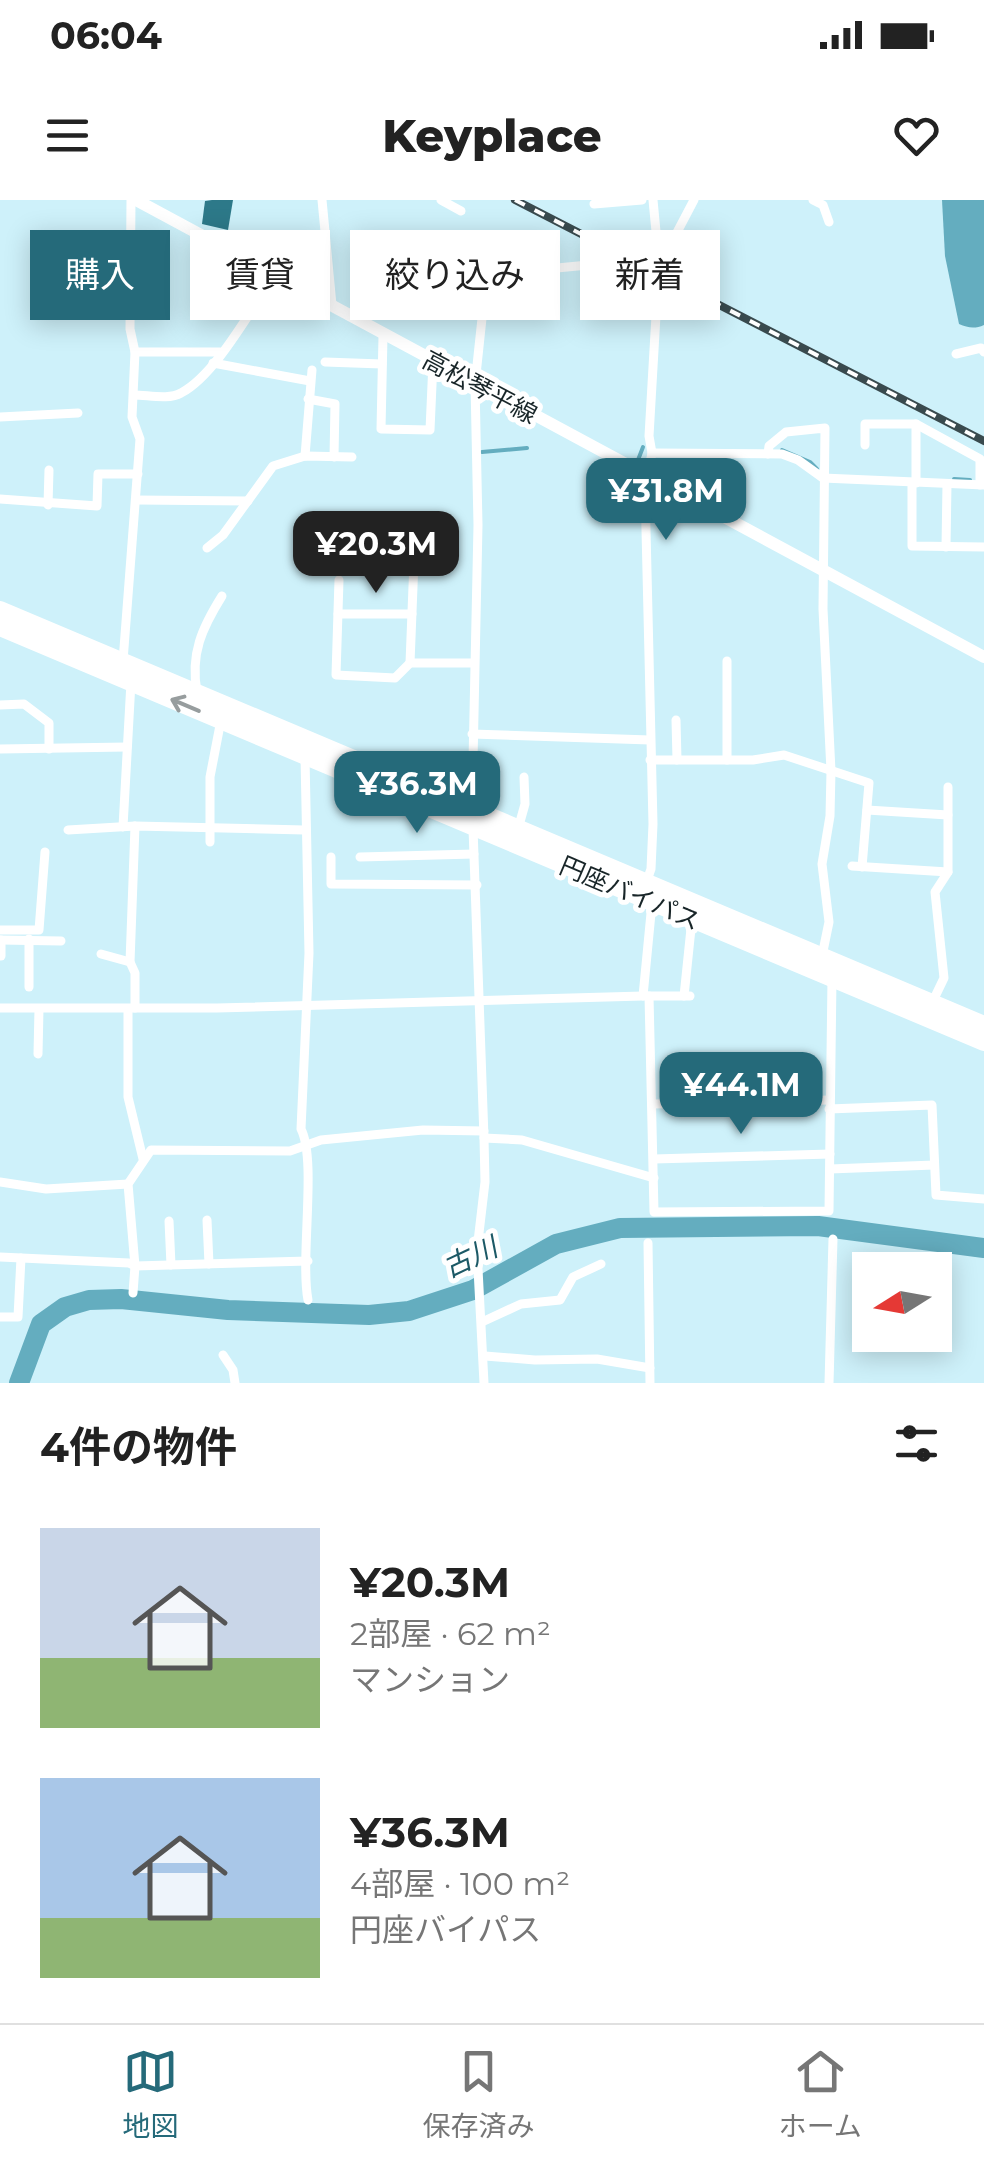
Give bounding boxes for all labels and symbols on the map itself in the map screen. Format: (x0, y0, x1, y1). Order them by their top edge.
street label: 高松琴平線 (418, 344, 542, 430)
pin: ¥31.8M (585, 458, 747, 543)
pin: ¥20.3M (295, 511, 457, 596)
one-way arrow (170, 695, 201, 713)
pin: ¥36.3M (336, 751, 498, 836)
street label: 円座バイパス (555, 850, 705, 936)
pin: ¥44.1M (660, 1052, 822, 1137)
water label: 古川 (437, 1228, 505, 1284)
north arrow (852, 1252, 952, 1352)

